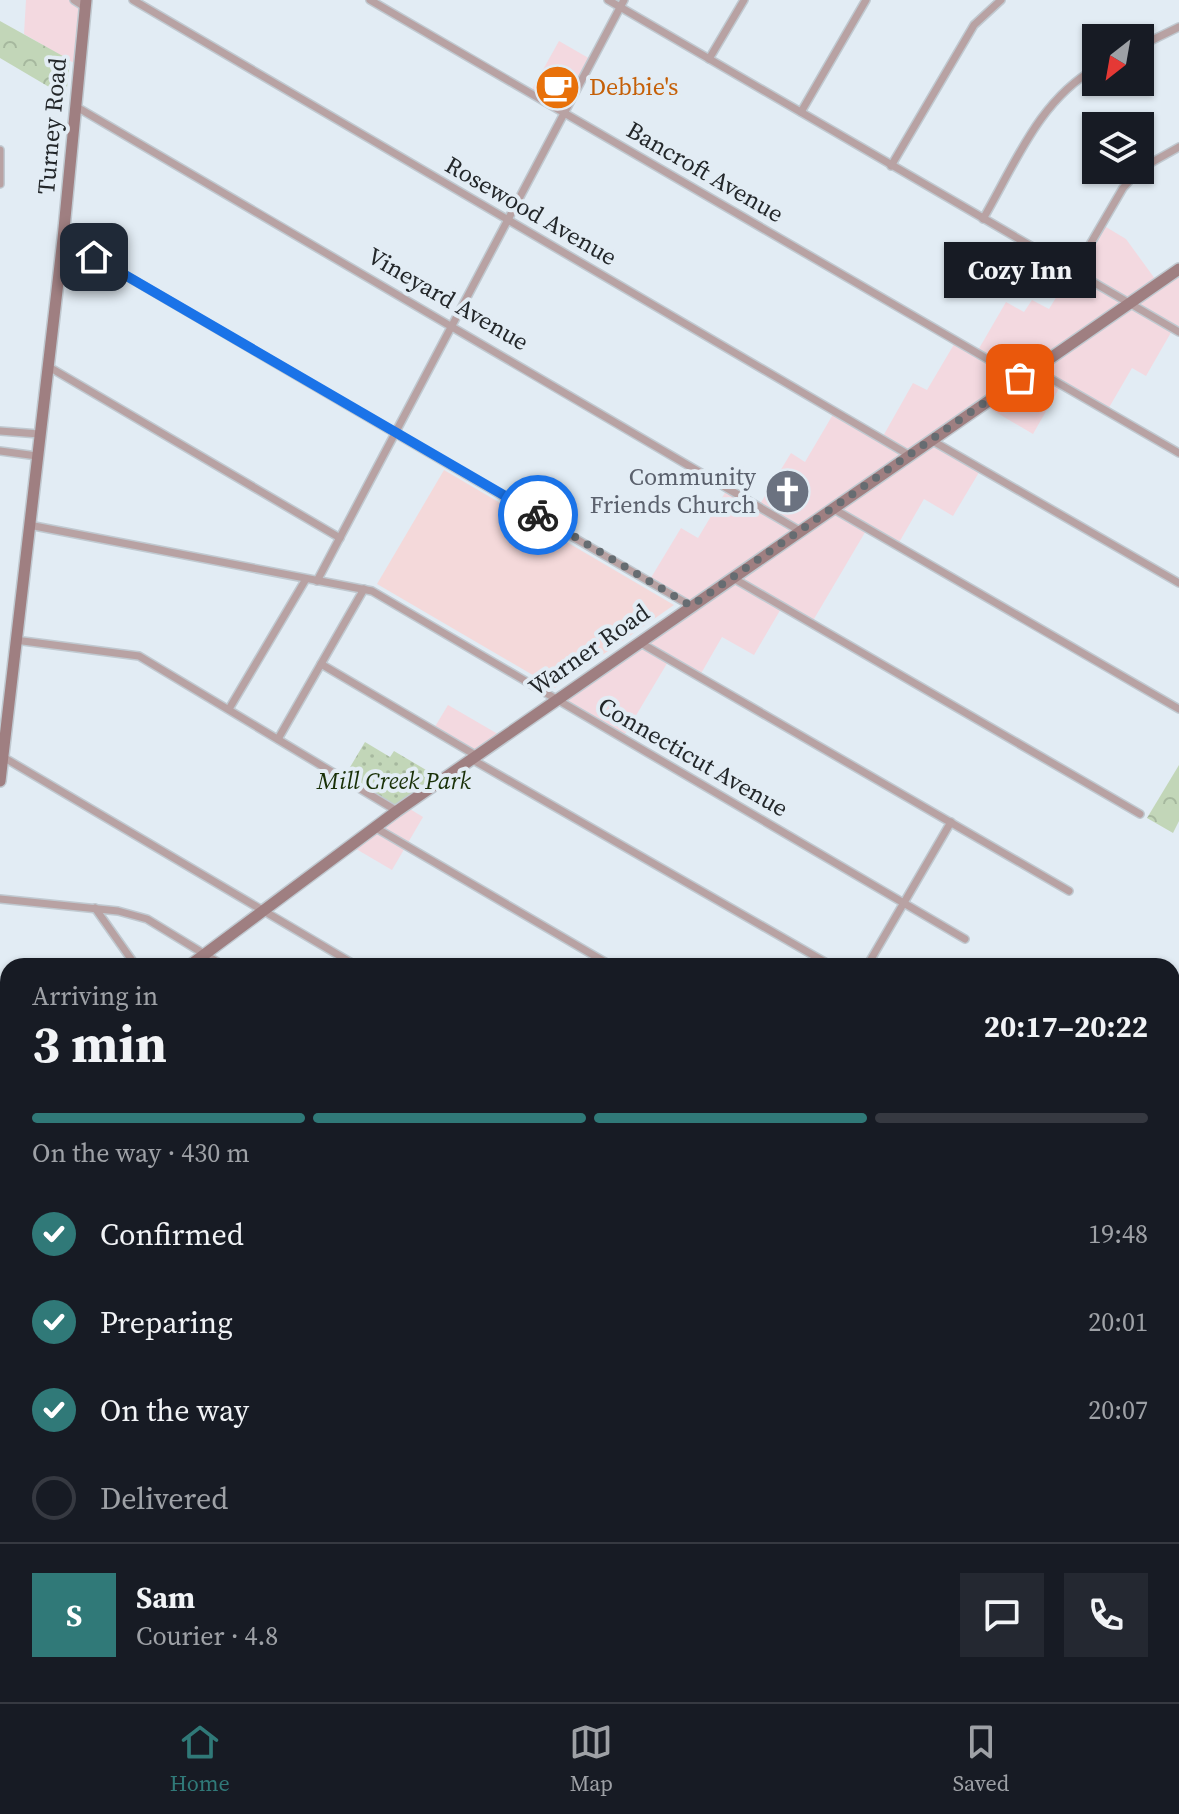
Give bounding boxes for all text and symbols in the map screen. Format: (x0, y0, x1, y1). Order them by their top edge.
north arrow (1082, 24, 1154, 96)
map controls (1082, 24, 1154, 184)
street label: Turney Road (29, 56, 74, 196)
cafe icon: Debbie's (534, 63, 582, 111)
place label: Debbie's (589, 70, 678, 103)
button: layers (1082, 112, 1154, 184)
street label: Bancroft Avenue (621, 113, 790, 230)
street label: Rosewood Avenue (439, 148, 623, 273)
pin (60, 223, 128, 291)
icon: home (72, 235, 116, 279)
street label: Vineyard Avenue (362, 239, 535, 358)
callout: Cozy Inn (944, 242, 1096, 298)
text: Cozy Inn (968, 252, 1072, 288)
pin (986, 344, 1054, 412)
icon: bag (998, 356, 1042, 400)
place label: Community Friends Church (590, 460, 757, 521)
church icon: Community Friends Church (763, 467, 811, 515)
courier (498, 475, 578, 555)
icon: bike (516, 493, 560, 537)
street label: Warner Road (522, 596, 656, 703)
street label: Connecticut Avenue (592, 689, 794, 824)
park label: Mill Creek Park (316, 764, 472, 797)
text: Arriving in (32, 978, 158, 1014)
text: 20:17–20:22 (984, 1006, 1148, 1047)
text: 3 min (32, 1008, 167, 1079)
text: On the way · 430 m (32, 1135, 250, 1171)
icon: check (32, 1212, 76, 1256)
text: Confirmed (100, 1214, 244, 1255)
text: 19:48 (1088, 1216, 1148, 1252)
icon: check (32, 1300, 76, 1344)
text: Preparing (100, 1302, 233, 1343)
text: 20:01 (1088, 1304, 1148, 1340)
icon: check (32, 1388, 76, 1432)
text: On the way (100, 1390, 249, 1431)
text: 20:07 (1088, 1392, 1148, 1428)
text: Delivered (100, 1478, 228, 1519)
button: chat (960, 1573, 1044, 1657)
button: phone (1064, 1573, 1148, 1657)
text: Sam (136, 1577, 195, 1618)
text: S (66, 1595, 82, 1636)
text: Courier · 4.8 (136, 1618, 278, 1654)
tab: Home (170, 1720, 230, 1798)
tab: Map (569, 1720, 613, 1798)
tab: Saved (953, 1720, 1009, 1798)

